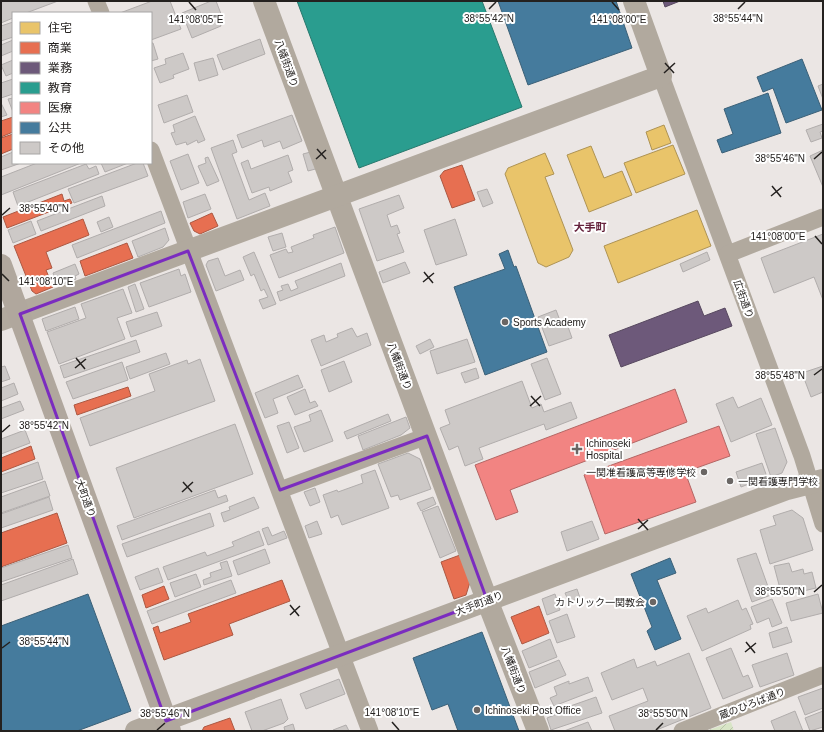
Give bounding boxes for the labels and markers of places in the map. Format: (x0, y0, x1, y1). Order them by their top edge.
marker: Sports Academy (500, 317, 510, 327)
place label: Sports Academy (513, 317, 586, 328)
place label: Ichinoseki Hospital (586, 438, 630, 461)
marker: Ichinoseki Hospital (571, 443, 583, 455)
place label: 一関准看護高等専修学校 (586, 467, 696, 478)
marker: 一関准看護高等専修学校 (699, 467, 709, 477)
marker: 一関看護専門学校 (725, 476, 735, 486)
place label: 一関看護専門学校 (738, 476, 818, 487)
place label: カトリック一関教会 (555, 597, 645, 608)
marker: カトリック一関教会 (648, 597, 658, 607)
marker: Ichinoseki Post Office (472, 705, 482, 715)
place label: Ichinoseki Post Office (485, 705, 581, 716)

